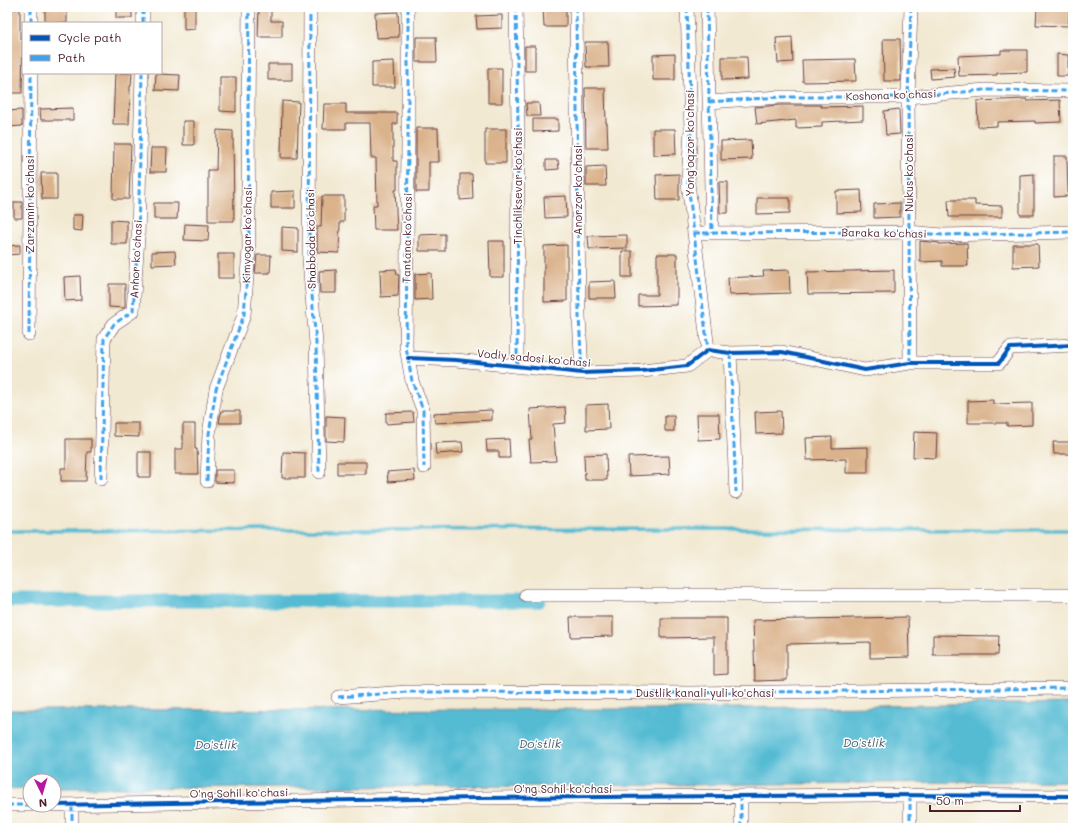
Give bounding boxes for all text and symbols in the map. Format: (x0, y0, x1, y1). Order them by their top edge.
legend (22, 22, 162, 74)
text: Cycle path (58, 29, 121, 45)
text: Path (58, 49, 85, 65)
street label: Koshona ko'chasi (845, 85, 937, 104)
street label: Yong'oqzor ko'chasi (682, 90, 697, 196)
street label: Tinchliksevar ko'chasi (510, 127, 525, 245)
street label: Nukus ko'chasi (901, 134, 916, 212)
street label: Anorzor ko'chasi (570, 145, 585, 235)
street label: Zarzamin ko'chasi (22, 155, 37, 253)
street label: Kimyogar ko'chasi (238, 187, 255, 283)
street label: Shabboda ko'chasi (302, 189, 319, 289)
street label: Tantana ko'chasi (398, 193, 415, 283)
street label: Anhor ko'chasi (126, 219, 145, 299)
street label: Baraka ko'chasi (841, 224, 927, 241)
street label: Vodiy sadosi ko'chasi (477, 345, 592, 370)
street label: Dustlik kanali yuli ko'chasi (636, 685, 774, 700)
water label: Do'stlik (843, 734, 886, 750)
water label: Do'stlik (519, 735, 562, 751)
water label: Do'stlik (195, 736, 238, 752)
north arrow (22, 773, 62, 813)
street label: O'ng Sohil ko'chasi (514, 781, 612, 796)
street label: O'ng Sohil ko'chasi (189, 784, 288, 801)
scale bar (930, 787, 1020, 813)
text: 50 m (936, 792, 964, 808)
text: N (38, 796, 48, 811)

